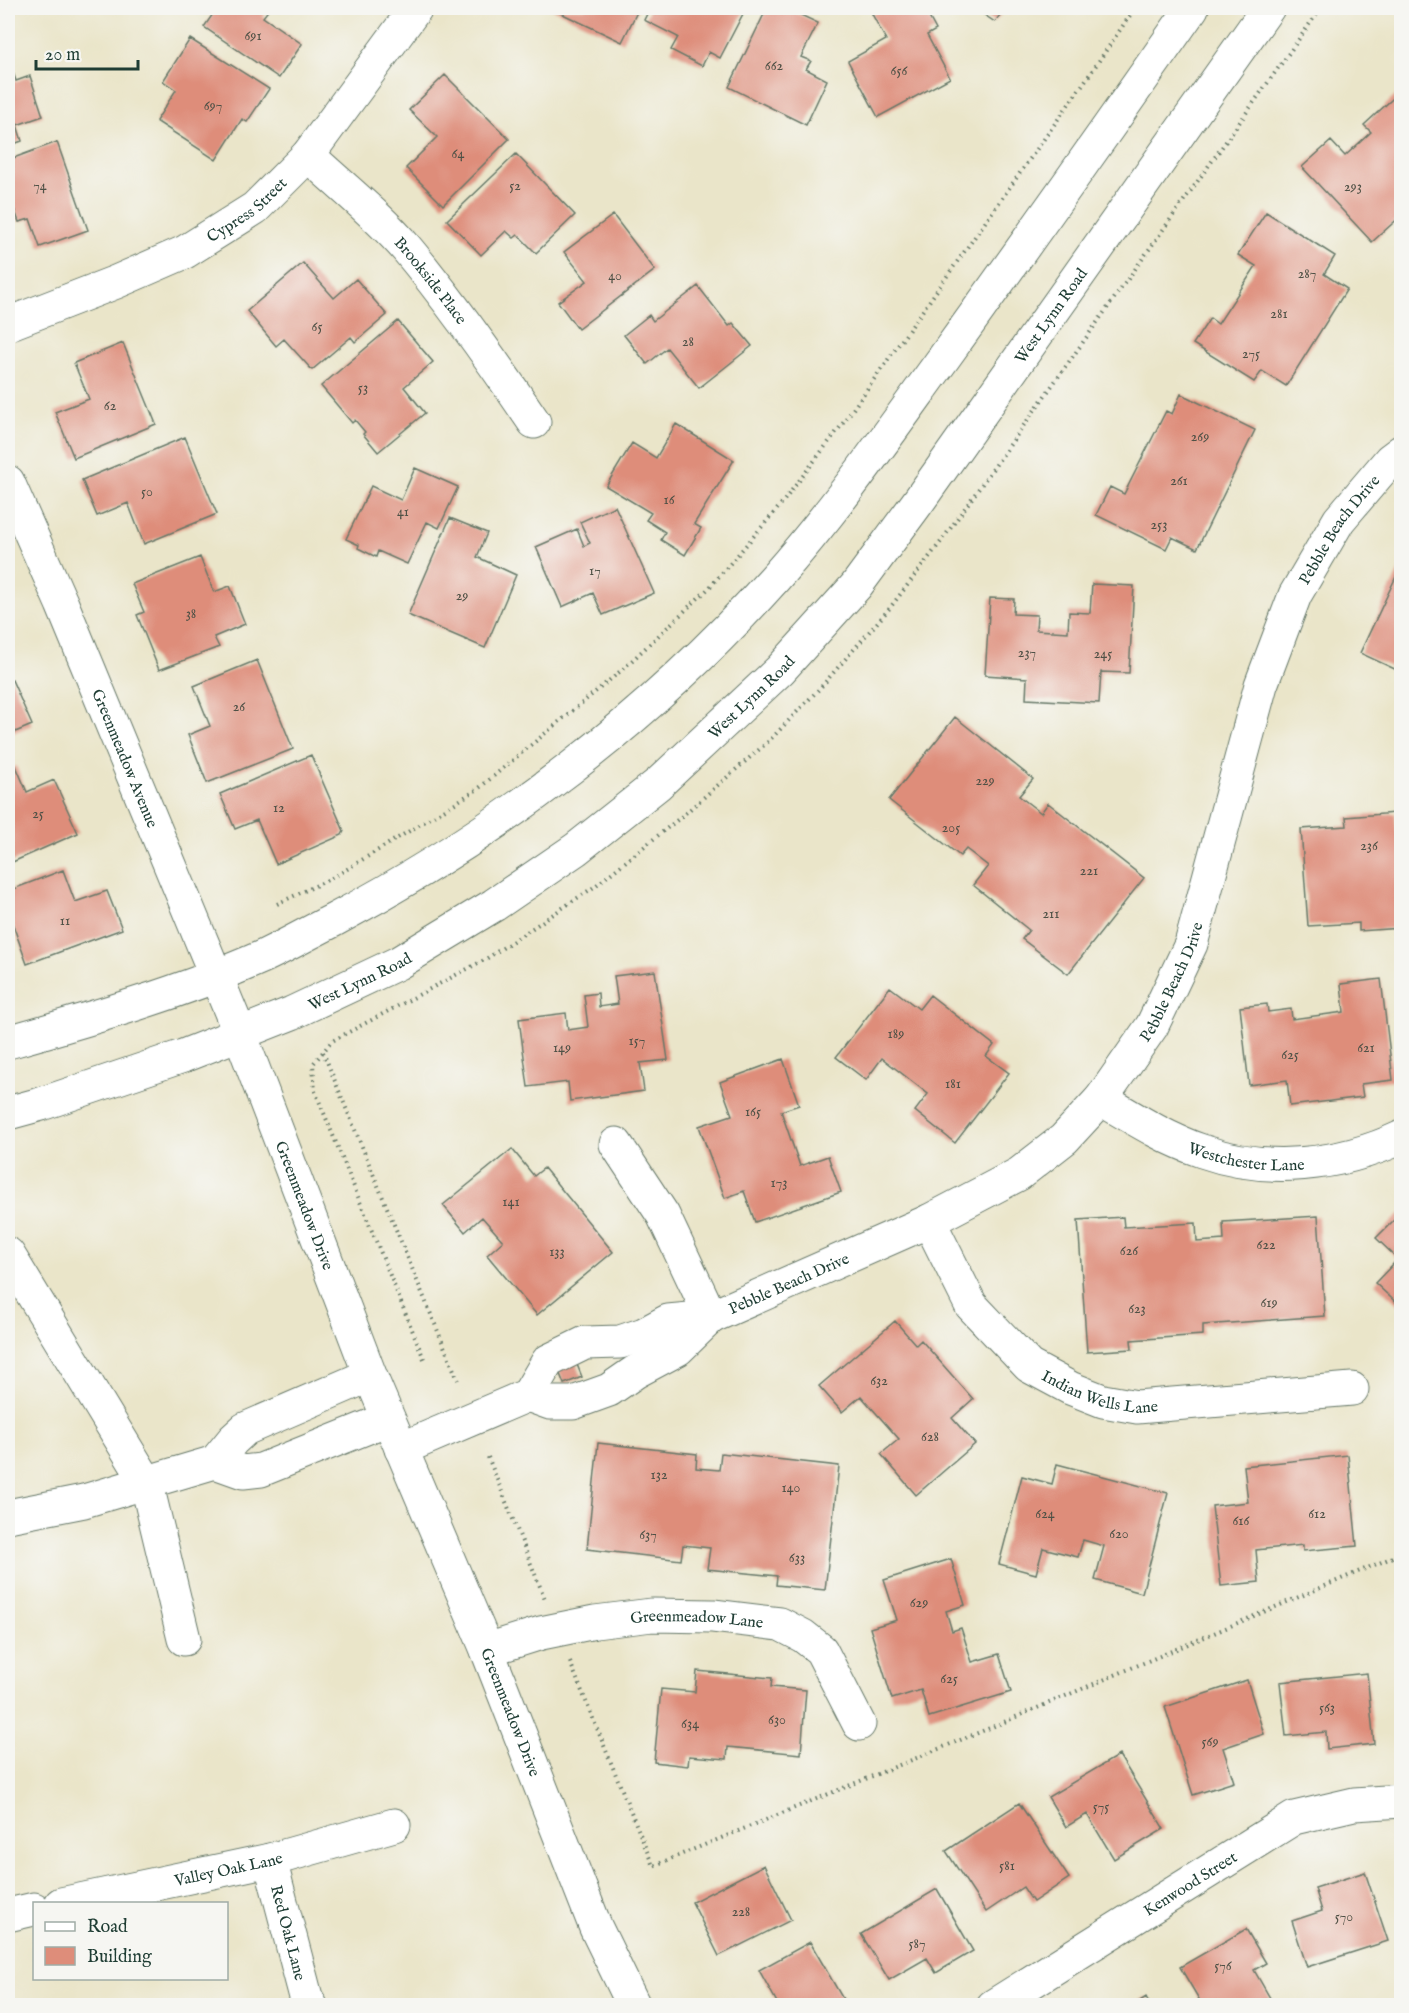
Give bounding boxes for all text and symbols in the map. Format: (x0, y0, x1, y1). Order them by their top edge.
house number: 691 (244, 27, 262, 45)
scale bar (36, 33, 138, 71)
text: 20 m (45, 44, 80, 67)
house number: 662 (765, 57, 784, 75)
house number: 656 (891, 62, 909, 80)
house number: 697 (204, 97, 222, 115)
house number: 64 (452, 145, 465, 163)
street label: Cypress Street (204, 174, 292, 248)
house number: 74 (33, 177, 47, 195)
house number: 52 (509, 177, 521, 195)
house number: 293 (1344, 178, 1362, 196)
street label: Brookside Place (389, 233, 470, 329)
street label: West Lynn Road (1011, 265, 1093, 368)
house number: 287 (1298, 265, 1316, 283)
house number: 40 (608, 267, 622, 285)
house number: 281 (1270, 305, 1288, 323)
house number: 65 (312, 318, 322, 336)
house number: 28 (682, 333, 694, 351)
house number: 275 (1242, 345, 1260, 363)
house number: 53 (358, 379, 368, 397)
house number: 62 (104, 397, 117, 415)
house number: 269 (1191, 428, 1209, 446)
street label: Pebble Beach Drive (1295, 471, 1385, 589)
house number: 261 (1170, 472, 1188, 490)
house number: 50 (141, 483, 153, 501)
house number: 16 (663, 491, 676, 509)
house number: 41 (397, 503, 409, 521)
house number: 253 (1151, 516, 1167, 534)
house number: 17 (589, 562, 601, 580)
house number: 29 (456, 587, 468, 605)
house number: 38 (186, 605, 196, 623)
house number: 237 (1018, 644, 1036, 662)
house number: 245 (1094, 645, 1112, 663)
street label: West Lynn Road (705, 652, 800, 744)
street label: Greenmeadow Avenue (86, 686, 161, 831)
house number: 26 (233, 698, 246, 716)
house number: 229 (975, 772, 995, 790)
house number: 12 (273, 799, 285, 817)
house number: 25 (32, 805, 44, 823)
house number: 205 (942, 819, 960, 837)
house number: 236 (1360, 837, 1379, 855)
house number: 221 (1080, 862, 1098, 880)
house number: 211 (1042, 905, 1060, 923)
house number: 11 (60, 912, 70, 930)
street label: Pebble Beach Drive (1136, 920, 1208, 1046)
street label: West Lynn Road (305, 949, 416, 1016)
house number: 189 (888, 1025, 904, 1043)
house number: 157 (629, 1032, 645, 1050)
house number: 149 (553, 1039, 571, 1057)
house number: 621 (1357, 1039, 1375, 1057)
house number: 625 (1281, 1046, 1299, 1064)
house number: 181 (945, 1075, 961, 1093)
house number: 165 (745, 1103, 761, 1121)
street label: Greenmeadow Drive (270, 1138, 337, 1273)
street label: Westchester Lane (1185, 1139, 1305, 1176)
house number: 173 (771, 1174, 788, 1192)
house number: 141 (502, 1193, 520, 1211)
house number: 622 (1256, 1236, 1276, 1254)
house number: 626 (1120, 1242, 1139, 1260)
house number: 133 (549, 1243, 565, 1261)
street label: Pebble Beach Drive (726, 1249, 853, 1320)
house number: 619 (1260, 1294, 1278, 1312)
house number: 623 (1128, 1300, 1146, 1318)
street label: Indian Wells Lane (1038, 1367, 1159, 1419)
house number: 632 (870, 1372, 888, 1390)
house number: 628 (921, 1428, 939, 1446)
house number: 132 (650, 1466, 668, 1484)
house number: 140 (782, 1479, 801, 1497)
house number: 624 (1035, 1505, 1055, 1523)
house number: 612 (1308, 1505, 1326, 1523)
house number: 616 (1233, 1512, 1251, 1530)
house number: 620 (1109, 1525, 1129, 1543)
house number: 637 (639, 1526, 657, 1544)
house number: 633 (789, 1549, 805, 1567)
house number: 629 (910, 1594, 928, 1612)
street label: Greenmeadow Lane (629, 1607, 764, 1634)
street label: Greenmeadow Drive (475, 1645, 544, 1780)
house number: 625 (940, 1670, 958, 1688)
house number: 563 (1319, 1699, 1335, 1717)
house number: 630 (768, 1711, 786, 1729)
house number: 634 (681, 1715, 699, 1733)
house number: 569 (1201, 1733, 1219, 1751)
house number: 575 (1093, 1798, 1109, 1816)
street label: Kenwood Street (1140, 1848, 1242, 1922)
street label: Valley Oak Lane (172, 1849, 285, 1892)
house number: 581 (999, 1857, 1015, 1875)
street label: Red Oak Lane (265, 1883, 309, 1983)
legend (33, 1902, 228, 1980)
house number: 228 (732, 1903, 750, 1921)
house number: 570 (1335, 1908, 1353, 1926)
text: Road (87, 1916, 128, 1939)
house number: 587 (908, 1935, 926, 1953)
text: Building (87, 1946, 152, 1969)
house number: 576 (1214, 1957, 1233, 1975)

